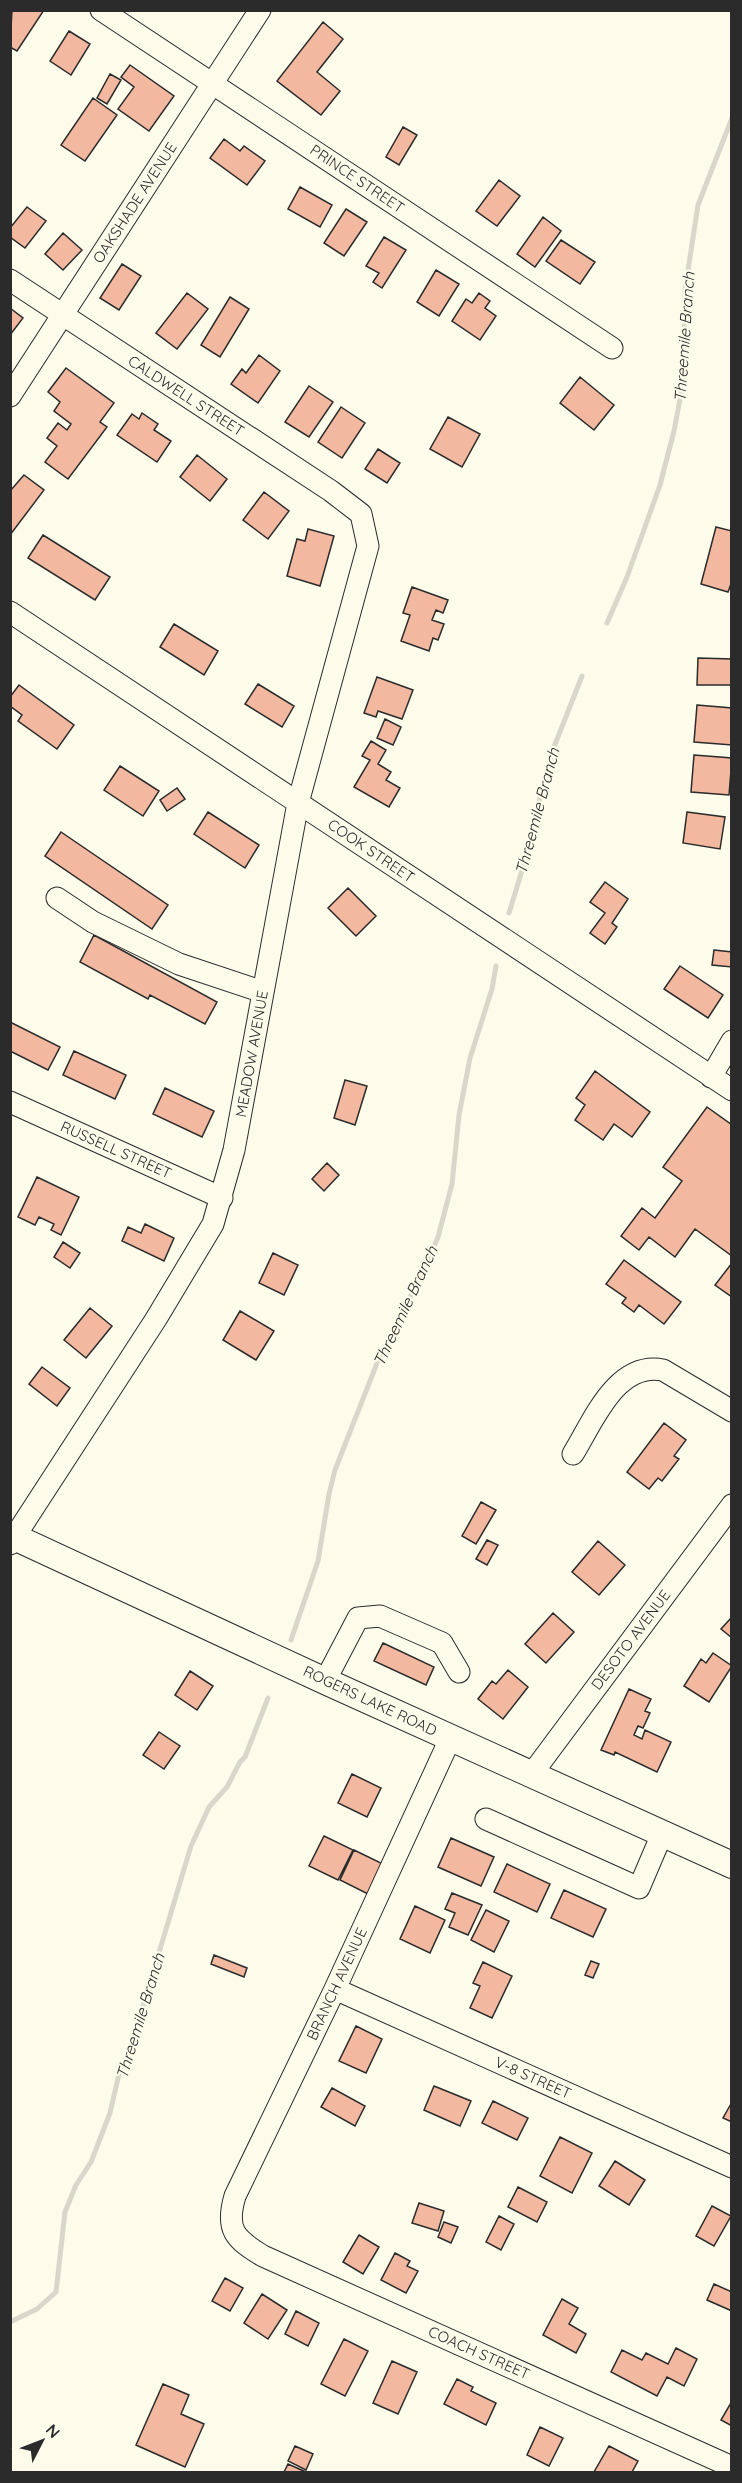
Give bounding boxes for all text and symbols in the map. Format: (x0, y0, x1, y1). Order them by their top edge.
street label: OAKSHADE AVENUE (88, 139, 181, 267)
street label: PRINCE STREET (306, 140, 408, 217)
water label: Threemile Branch (669, 270, 699, 403)
street label: CALDWELL STREET (125, 351, 248, 440)
water label: Threemile Branch (510, 745, 564, 877)
street label: COOK STREET (324, 815, 418, 887)
street label: MEADOW AVENUE (231, 989, 272, 1119)
street label: RUSSELL STREET (58, 1117, 175, 1183)
water label: Threemile Branch (368, 1242, 442, 1369)
street label: DESOTO AVENUE (587, 1586, 674, 1693)
street label: ROGERS LAKE ROAD (300, 1661, 440, 1740)
street label: BRANCH AVENUE (302, 1924, 371, 2043)
water label: Threemile Branch (111, 1950, 169, 2081)
street label: V-8 STREET (492, 2052, 574, 2103)
street label: COACH STREET (425, 2322, 533, 2383)
north arrow (12, 2411, 72, 2471)
text: N (42, 2420, 65, 2442)

